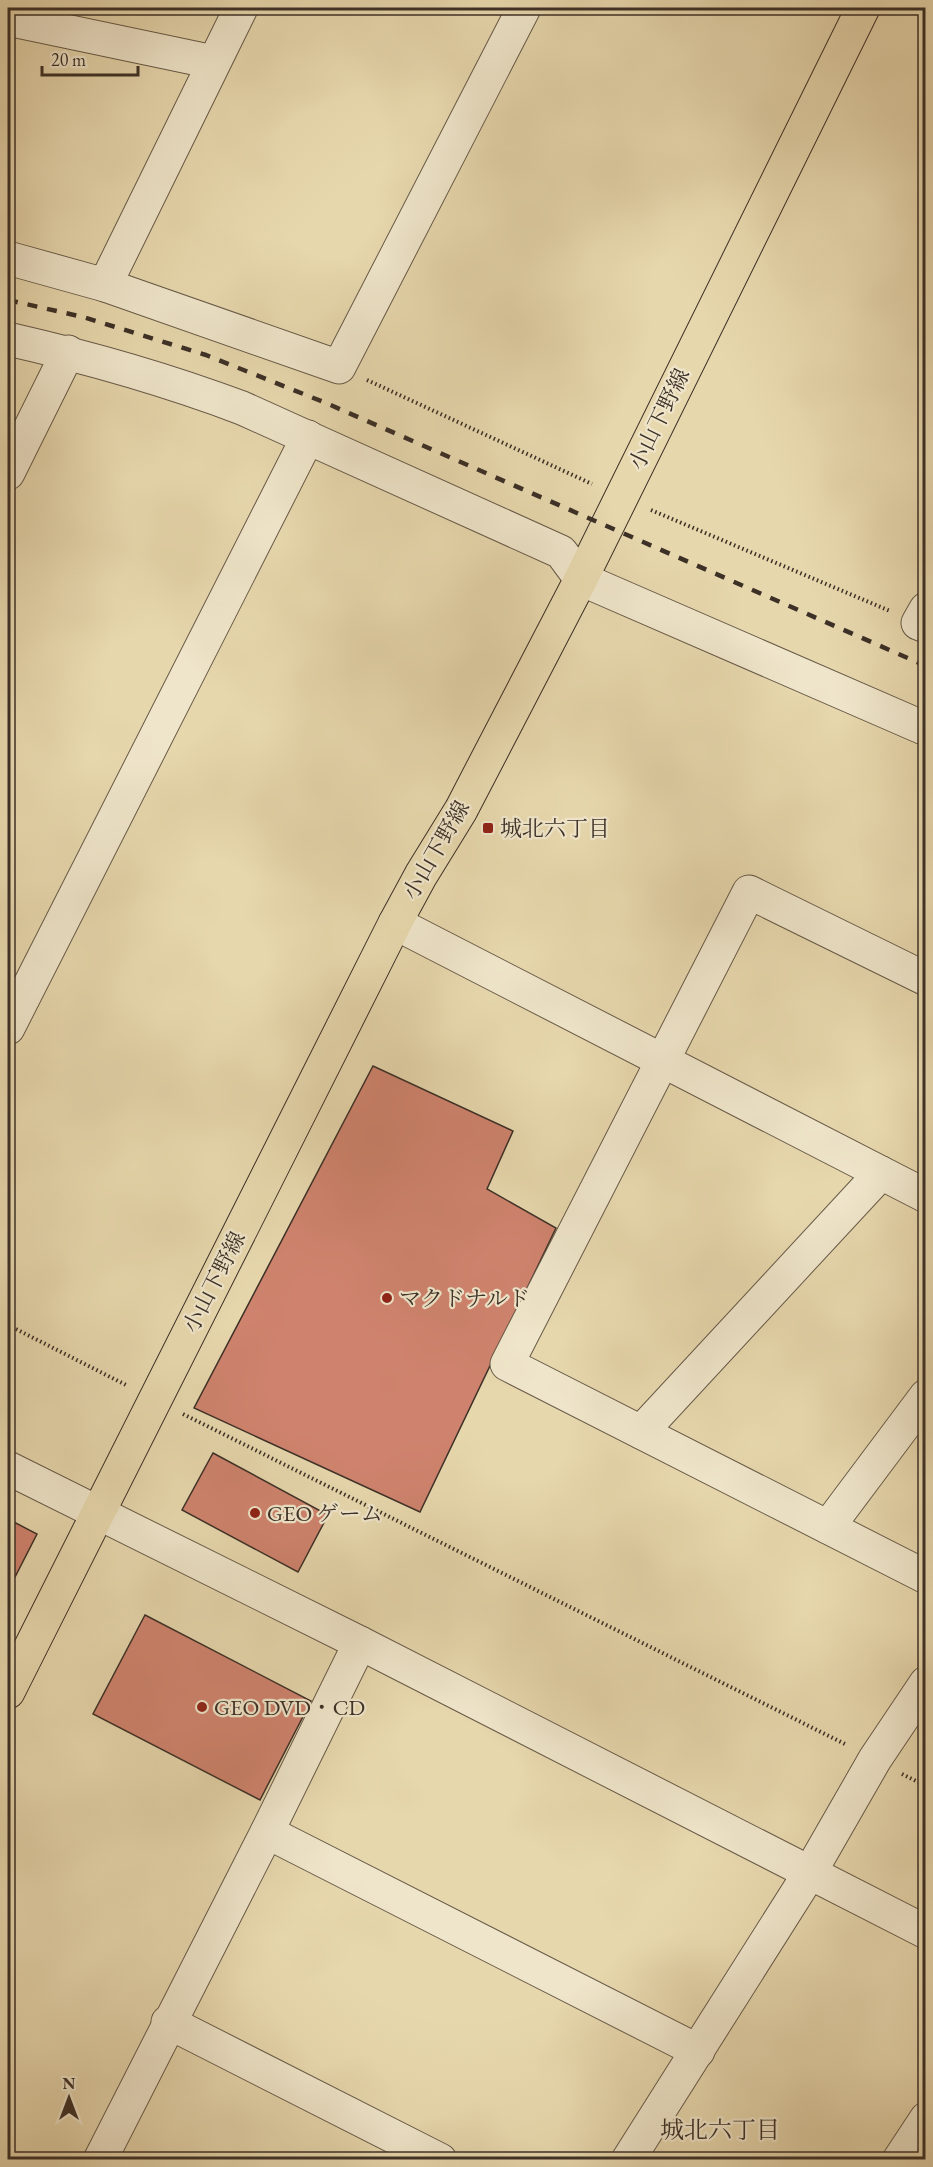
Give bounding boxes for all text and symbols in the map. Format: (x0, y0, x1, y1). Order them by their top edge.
scale bar (42, 39, 138, 77)
text: 20 m (51, 48, 86, 71)
street label: 小山下野線 (622, 363, 696, 475)
street label: 小山下野線 (396, 795, 476, 905)
place label: 城北六丁目 (500, 814, 610, 843)
marker: 城北六丁目 (481, 821, 495, 835)
street label: 小山下野線 (176, 1226, 252, 1338)
place label: マクドナルド (399, 1284, 530, 1313)
marker: マクドナルド (380, 1291, 394, 1305)
place label: GEO ゲーム (267, 1499, 383, 1528)
marker: GEO ゲーム (248, 1506, 262, 1520)
place label: GEO DVD・CD (214, 1693, 365, 1722)
marker: GEO DVD・CD (195, 1700, 209, 1714)
north arrow (39, 2068, 99, 2128)
text: N (63, 2073, 76, 2094)
district label: 城北六丁目 (660, 2114, 780, 2145)

